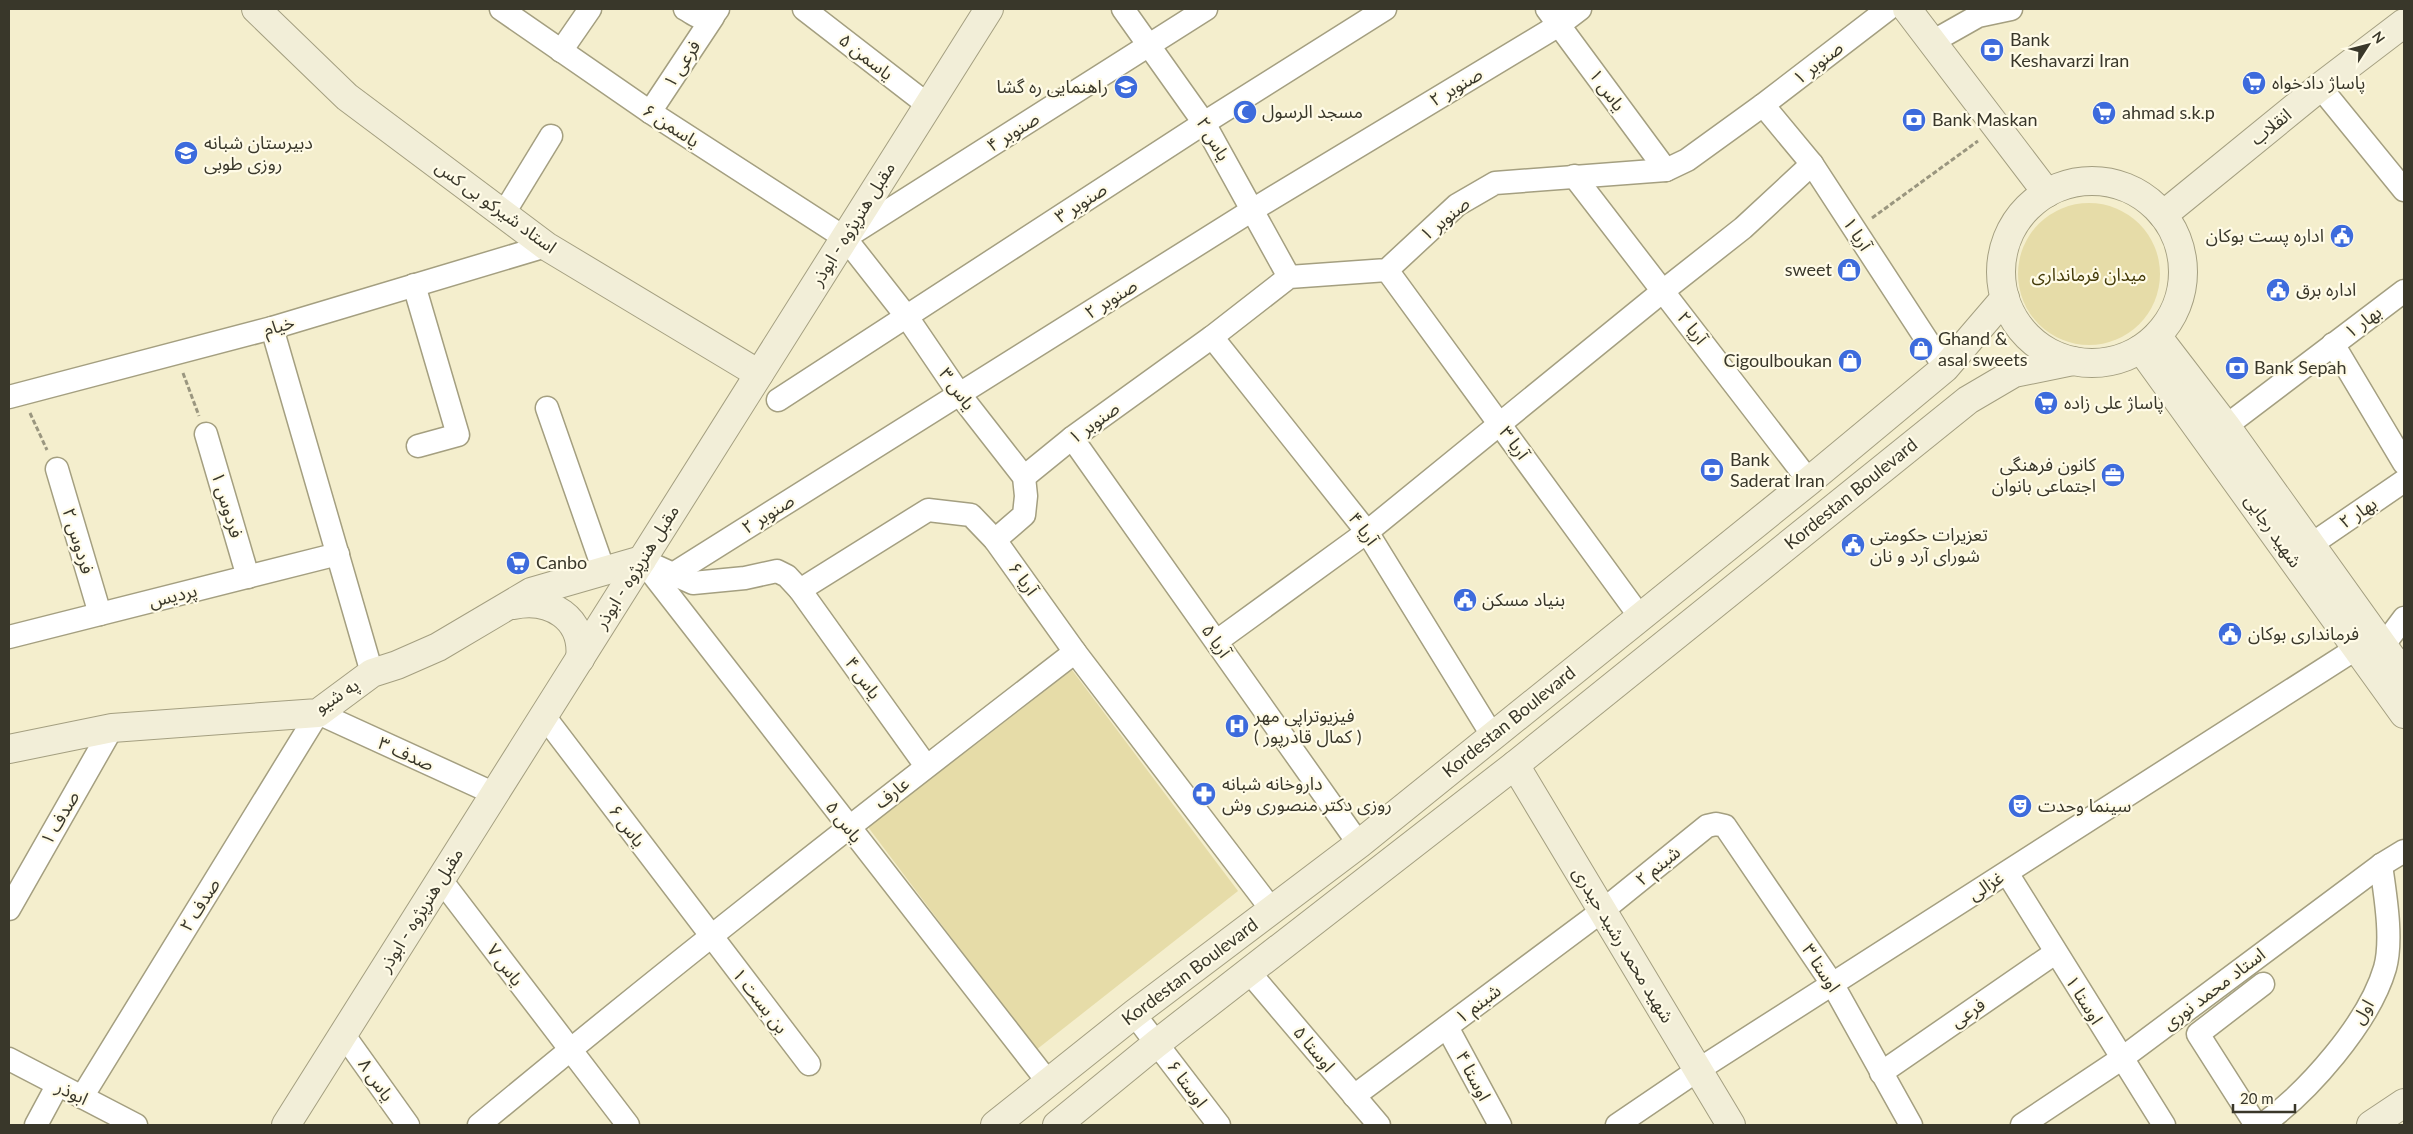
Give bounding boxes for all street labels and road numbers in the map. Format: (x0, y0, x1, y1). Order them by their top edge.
street label: یاسمن ۵ (834, 28, 898, 85)
street label: فرعی ۱ (658, 36, 705, 92)
street label: صنوبر ۱ (1788, 36, 1848, 89)
street label: صنوبر ۲ (1425, 62, 1486, 111)
street label: یاس ۱ (1584, 64, 1631, 116)
street label: یاسمن ۶ (639, 99, 704, 152)
street label: انقلاب (2245, 103, 2295, 149)
street label: صنوبر ۴ (982, 107, 1043, 157)
street label: یاس ۲ (1191, 113, 1235, 165)
street label: استاد شیرکو بی کس (431, 155, 561, 258)
street label: مقبل هنرپژوه - ابوذر (805, 157, 900, 291)
street label: صنوبر ۳ (1050, 177, 1111, 228)
street label: صنوبر ۱ (1415, 191, 1474, 246)
street label: آریا ۱ (1838, 212, 1877, 256)
street label: صنوبر ۲ (1080, 274, 1141, 324)
street label: بهار ۱ (2340, 300, 2386, 343)
street label: آریا ۲ (1672, 306, 1713, 349)
street label: خیام (261, 310, 298, 344)
street label: یاس ۳ (934, 363, 981, 415)
street label: صنوبر ۱ (1064, 396, 1124, 449)
street label: آریا ۳ (1495, 421, 1535, 465)
street label: Kordestan Boulevard (1779, 433, 1921, 554)
street label: فردوس ۱ (207, 469, 248, 541)
street label: صنوبر ۲ (737, 489, 798, 539)
street label: شهید رجایی (2240, 490, 2307, 572)
street label: بهار ۲ (2334, 492, 2381, 534)
street label: مقبل هنرپژوه - ابوذر (589, 500, 684, 634)
street label: فردوس ۲ (58, 505, 99, 577)
street label: آریا ۴ (1344, 507, 1384, 551)
street label: آریا ۶ (1004, 557, 1044, 601)
street label: پردیس (146, 578, 199, 613)
street label: آریا ۵ (1197, 619, 1237, 663)
street label: یاس ۴ (840, 652, 887, 704)
street label: Kordestan Boulevard (1437, 661, 1579, 782)
street label: په شیو (310, 673, 363, 718)
street label: صدف ۳ (375, 731, 438, 775)
street label: عارف (870, 772, 914, 813)
street label: صدف ۱ (35, 787, 83, 848)
street label: یاس ۵ (821, 796, 868, 847)
street label: یاس ۶ (604, 800, 651, 852)
street label: شبنم ۲ (1630, 840, 1686, 892)
street label: مقبل هنرپژوه - ابوذر (373, 843, 468, 977)
street label: شهید محمد رشید حیدری (1568, 863, 1679, 1027)
street label: غزالی (1964, 866, 2008, 906)
street label: صدف ۲ (174, 874, 224, 935)
street label: Kordestan Boulevard (1117, 913, 1262, 1030)
street label: یاس ۷ (482, 939, 529, 991)
street label: اوستا ۳ (1798, 939, 1846, 996)
street label: استاد محمد نوری (2158, 943, 2270, 1035)
street label: بن بست ۱ (728, 963, 793, 1038)
street label: اوستا ۱ (2061, 971, 2108, 1028)
street label: شبنم ۱ (1450, 979, 1506, 1030)
street label: فرعی (1946, 993, 1990, 1032)
street label: اول (2346, 995, 2379, 1028)
street label: اوستا ۵ (1289, 1021, 1340, 1076)
street label: اوستا ۴ (1452, 1047, 1496, 1104)
street label: یاس ۸ (353, 1054, 399, 1106)
street label: اوستا ۶ (1163, 1055, 1213, 1111)
street label: ابوذر (52, 1075, 92, 1110)

